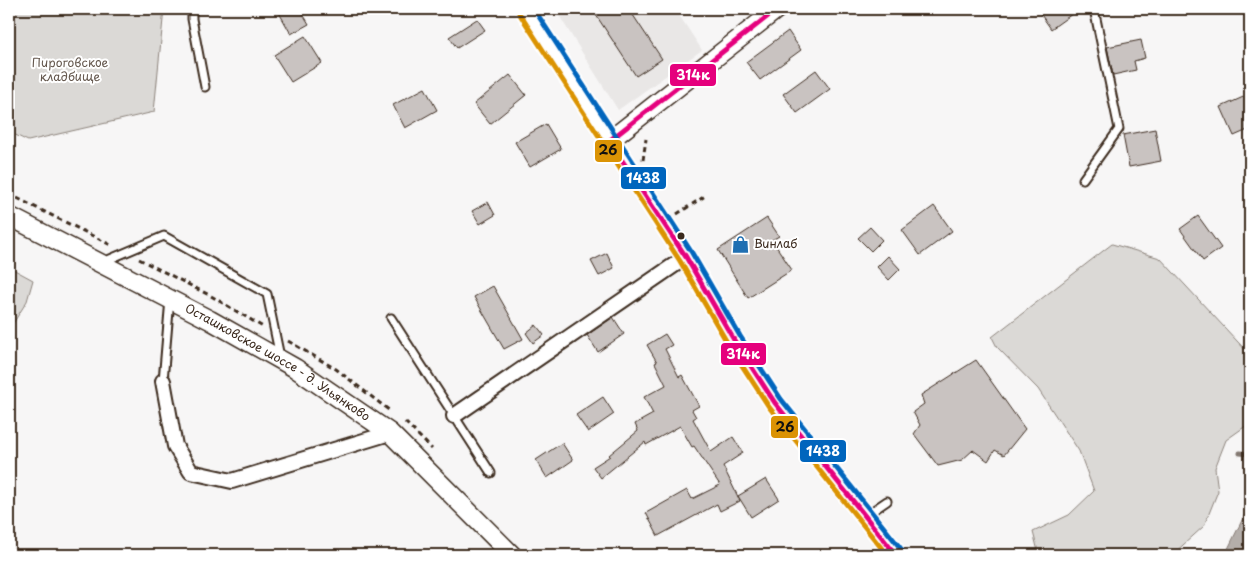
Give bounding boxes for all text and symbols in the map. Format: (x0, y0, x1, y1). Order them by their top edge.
park label: Пироговское кладбище (32, 53, 109, 85)
line badge: 314к (669, 63, 717, 87)
text: 314к (676, 64, 710, 85)
line badge: 26 (594, 139, 623, 163)
text: 26 (599, 139, 617, 160)
line badge: 1438 (620, 166, 667, 190)
text: 1438 (626, 167, 660, 188)
unlabelled marker (676, 231, 686, 241)
shop icon: Винлаб (730, 234, 750, 254)
place label: Винлаб (754, 234, 797, 252)
street label: Осташковское шоссе - д. Ульянково (182, 299, 374, 425)
line badge: 314к (720, 342, 767, 366)
text: 314к (726, 343, 760, 364)
line badge: 26 (770, 415, 799, 439)
text: 26 (776, 416, 794, 437)
line badge: 1438 (799, 439, 847, 463)
text: 1438 (806, 440, 840, 461)

